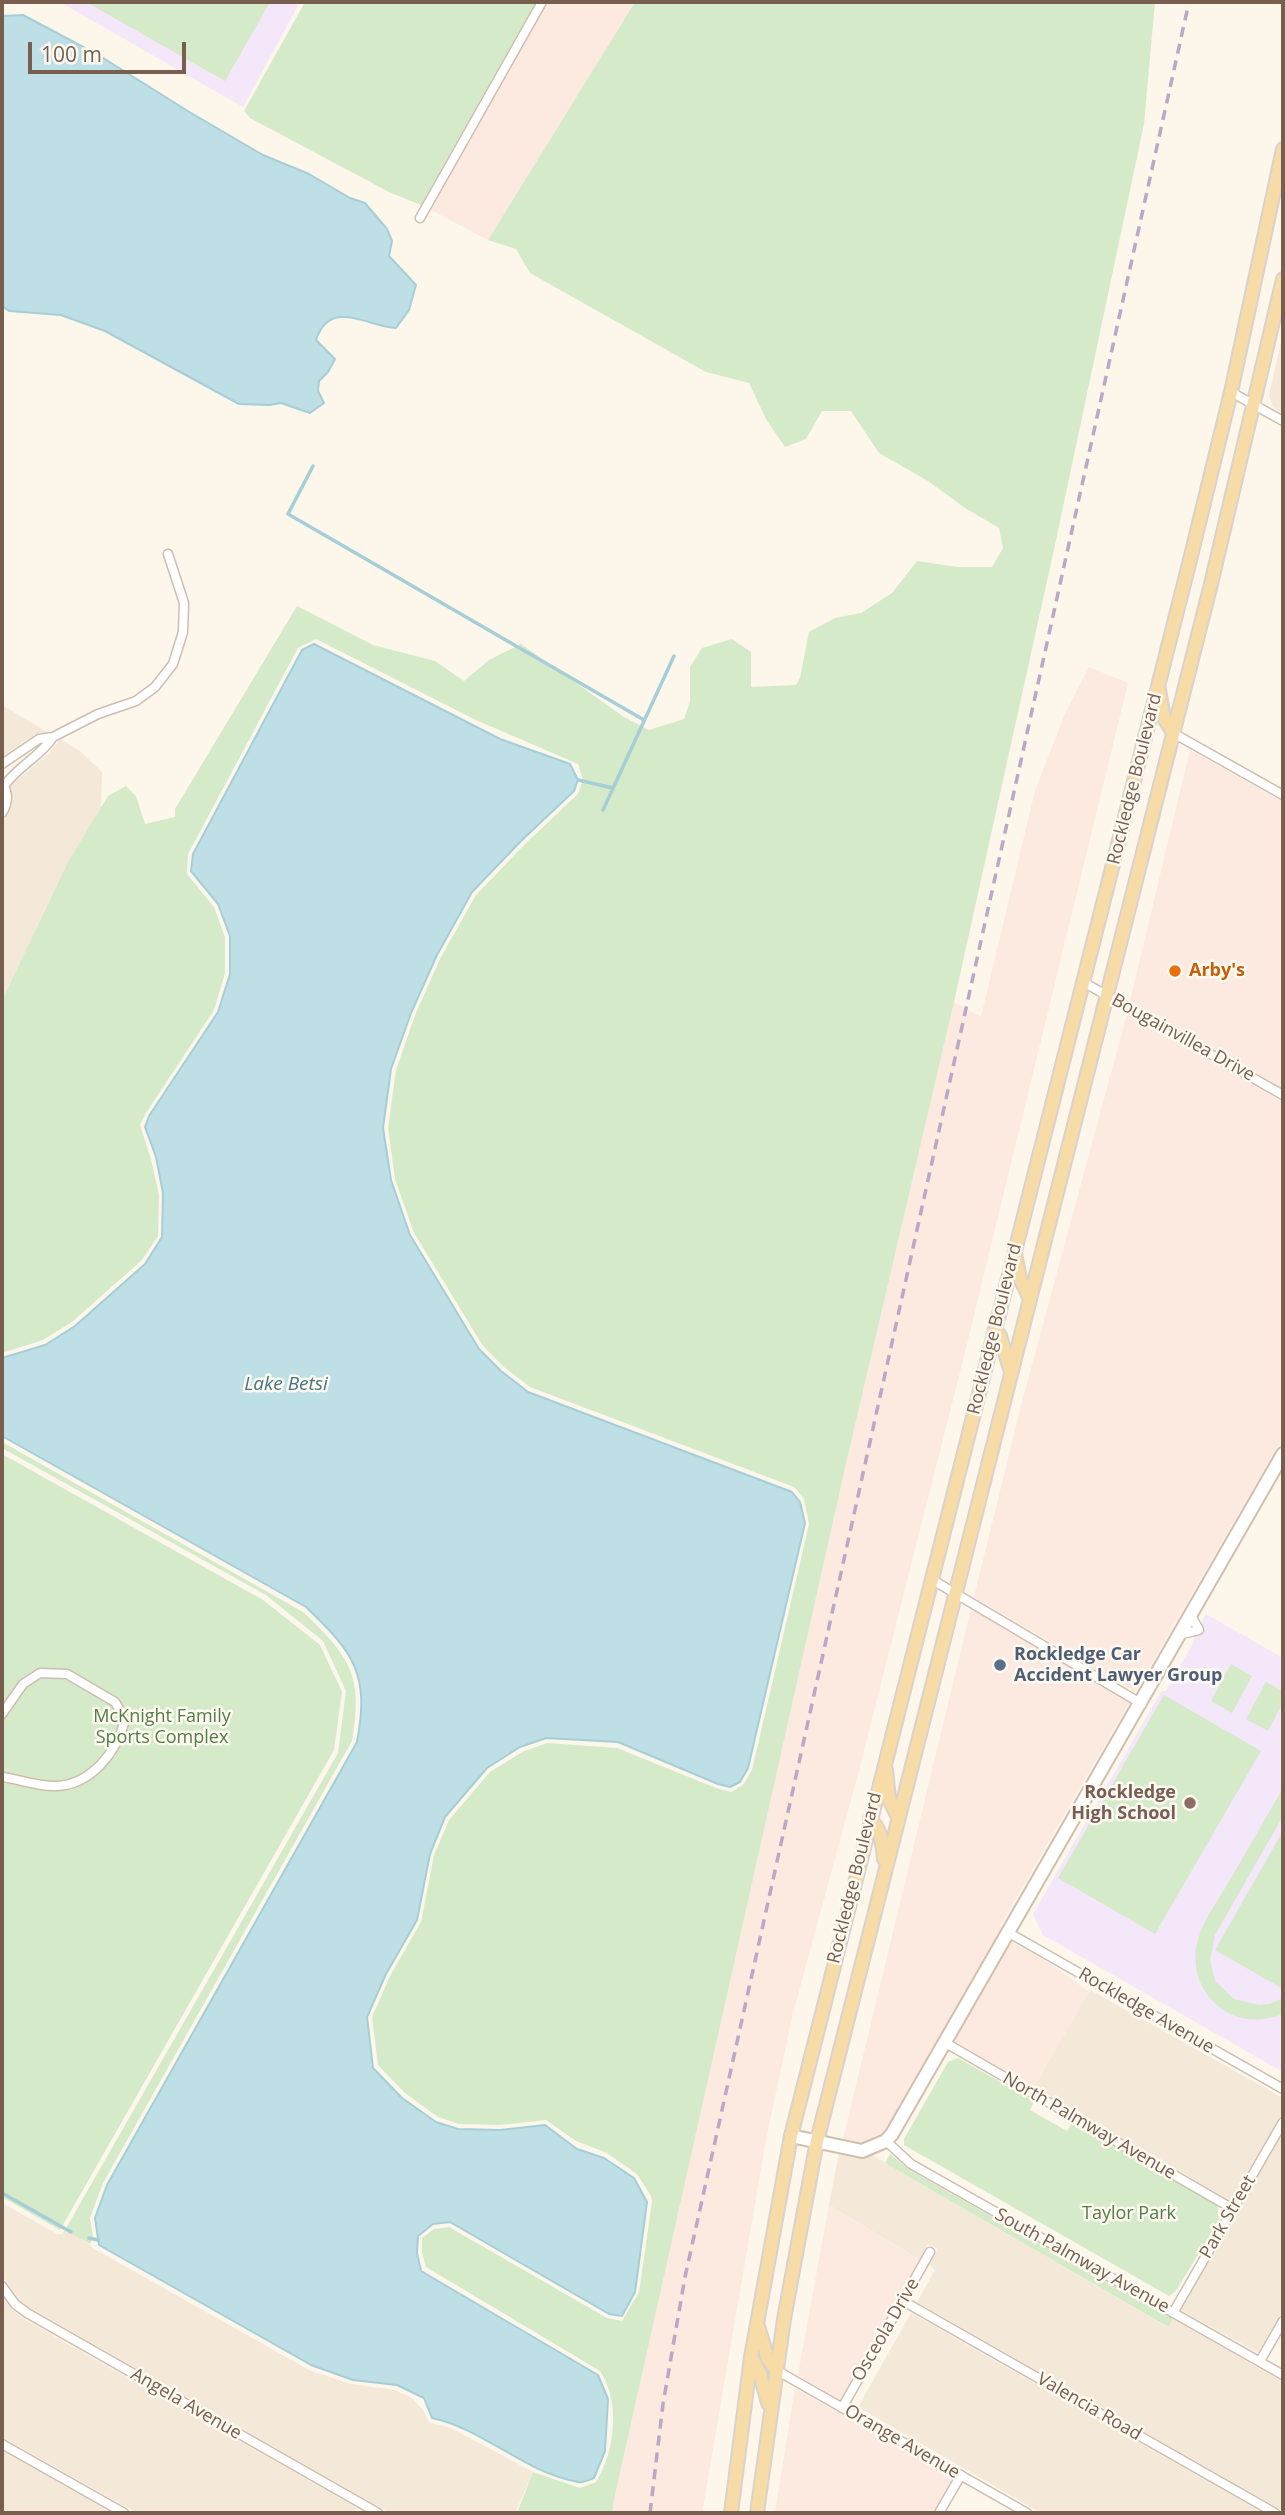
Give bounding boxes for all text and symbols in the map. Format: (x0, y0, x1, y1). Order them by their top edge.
scale bar (32, 28, 189, 72)
text: 100 m (41, 40, 102, 68)
street label: Rockledge Boulevard (1103, 691, 1167, 867)
place label: Arby's (1189, 960, 1245, 982)
marker: Arby's (1167, 963, 1183, 979)
street label: Bougainvillea Drive (1108, 990, 1258, 1086)
street label: Rockledge Boulevard (963, 1241, 1027, 1417)
water label: Lake Betsi (244, 1374, 328, 1396)
place label: Rockledge Car Accident Lawyer Group (1014, 1644, 1223, 1686)
marker: Rockledge Car Accident Lawyer Group (992, 1657, 1008, 1673)
park label: McKnight Family Sports Complex (93, 1706, 231, 1748)
place label: Rockledge High School (1071, 1782, 1176, 1825)
street label: Rockledge Boulevard (823, 1790, 887, 1966)
marker: Rockledge High School (1182, 1795, 1198, 1811)
street label: Rockledge Avenue (1074, 1963, 1218, 2059)
street label: North Palmway Avenue (999, 2068, 1179, 2184)
street label: Park Street (1195, 2172, 1261, 2262)
park label: Taylor Park (1082, 2203, 1176, 2225)
street label: South Palmway Avenue (991, 2204, 1173, 2318)
street label: Osceola Drive (848, 2275, 924, 2385)
street label: Angela Avenue (127, 2364, 245, 2444)
street label: Valencia Road (1033, 2368, 1145, 2446)
street label: Orange Avenue (840, 2400, 964, 2484)

